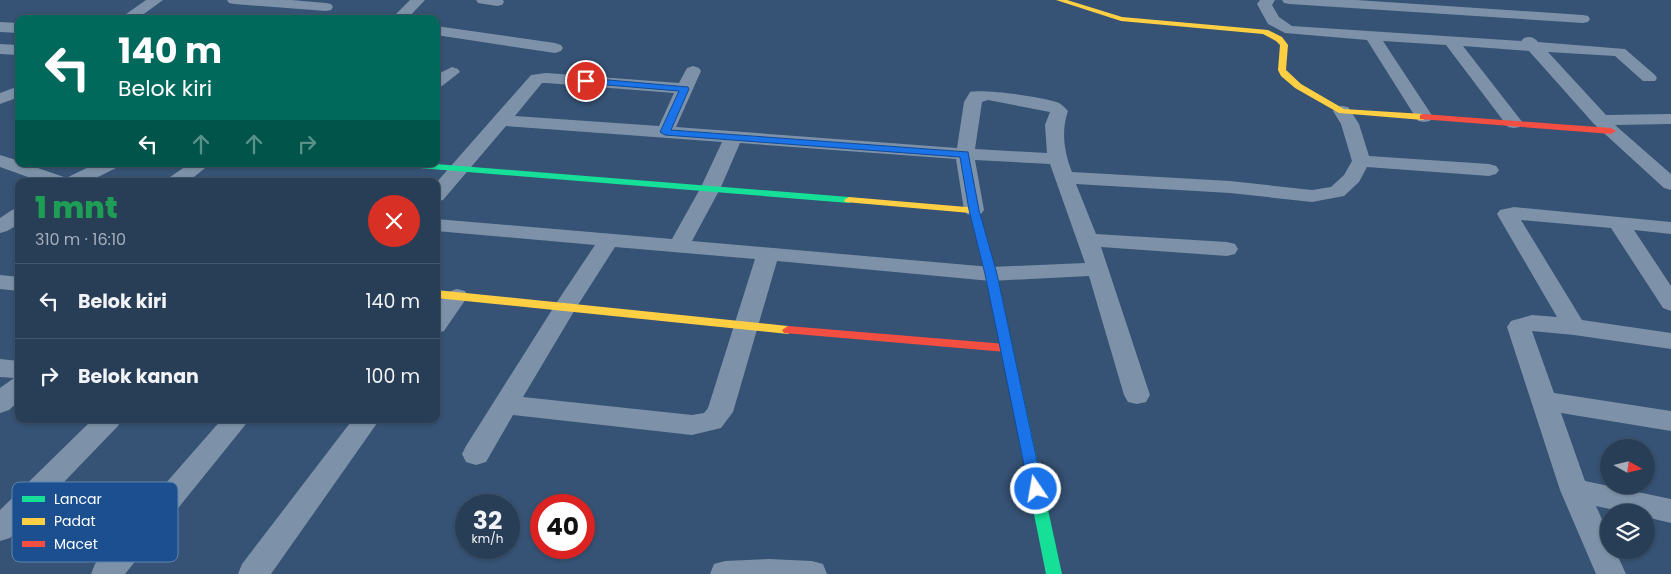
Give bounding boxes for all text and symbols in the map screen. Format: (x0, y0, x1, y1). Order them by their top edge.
text: 140 m (118, 26, 222, 75)
icon: left (35, 35, 100, 100)
pin (565, 60, 607, 102)
icon: arrive (572, 67, 600, 95)
text: Belok kiri (118, 73, 212, 104)
icon: left (134, 130, 162, 158)
icon: ahead (187, 130, 215, 158)
icon: ahead (240, 130, 268, 158)
icon: right (293, 130, 321, 158)
text: 1 mnt (35, 186, 118, 229)
button: close (368, 195, 420, 247)
text: 310 m · 16:10 (35, 228, 126, 251)
icon: left (35, 287, 63, 315)
text: Belok kiri (78, 288, 167, 315)
text: 140 m (365, 288, 420, 315)
icon: right (35, 362, 63, 390)
text: Belok kanan (78, 363, 199, 390)
text: 100 m (365, 363, 420, 390)
north arrow (1600, 439, 1655, 494)
map controls (1600, 439, 1655, 559)
position arrow (1009, 462, 1061, 514)
legend (12, 482, 178, 562)
text: Lancar (54, 489, 102, 509)
speed limit sign: 40 (530, 494, 595, 559)
text: 32 (473, 503, 502, 538)
button: layers (1600, 504, 1655, 559)
text: Padat (54, 511, 96, 531)
text: km/h (472, 530, 503, 547)
text: Macet (54, 534, 98, 554)

